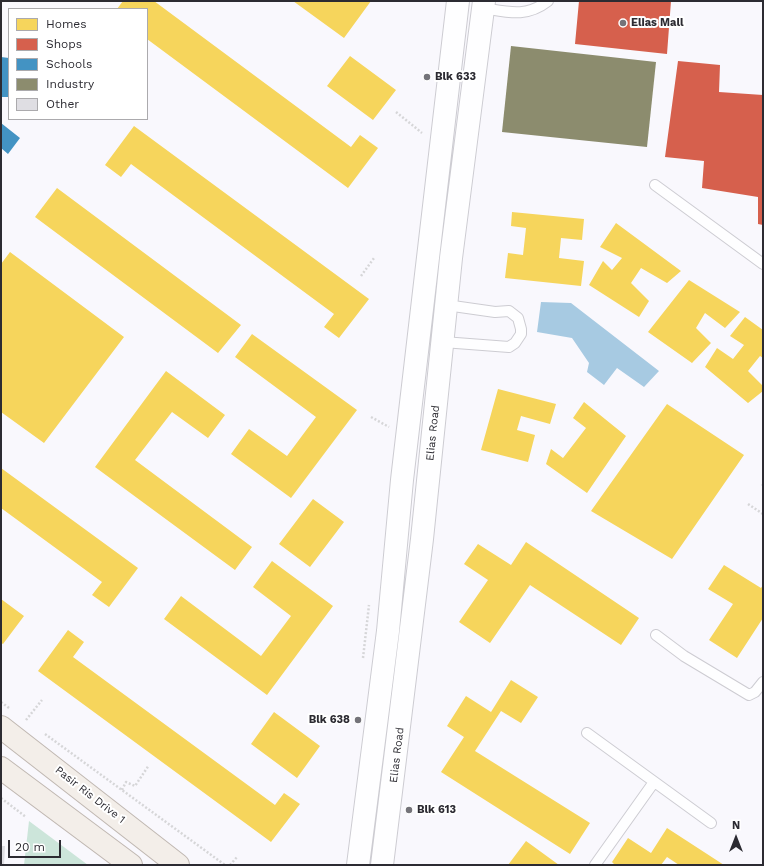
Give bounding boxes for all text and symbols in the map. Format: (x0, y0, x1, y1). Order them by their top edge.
legend (8, 8, 148, 120)
place label: Elias Mall (631, 16, 684, 30)
text: Homes (46, 17, 87, 31)
marker: Elias Mall (618, 18, 628, 28)
text: Shops (46, 37, 82, 51)
text: Schools (46, 57, 92, 71)
place label: Blk 633 (435, 70, 476, 84)
marker: Blk 633 (422, 72, 432, 82)
text: Industry (46, 77, 94, 91)
text: Other (46, 97, 79, 111)
street label: Elias Road (424, 404, 442, 462)
place label: Blk 638 (309, 713, 350, 727)
marker: Blk 638 (353, 715, 363, 725)
street label: Elias Road (387, 726, 407, 784)
street label: Pasir Ris Drive 1 (52, 764, 128, 826)
place label: Blk 613 (417, 803, 456, 817)
marker: Blk 613 (404, 805, 414, 815)
north arrow (716, 818, 756, 858)
text: N (732, 819, 740, 832)
scale bar (10, 832, 63, 858)
text: 20 m (15, 840, 45, 854)

